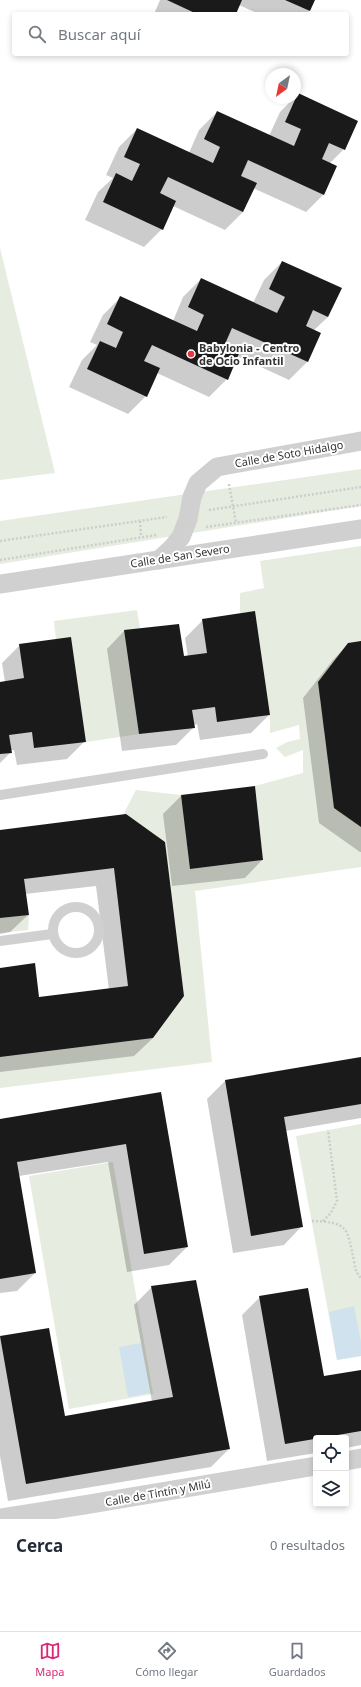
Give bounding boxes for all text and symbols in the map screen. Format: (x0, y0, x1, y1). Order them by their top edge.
search box (12, 12, 349, 56)
icon: search (26, 23, 48, 45)
text: Buscar aquí (58, 24, 141, 44)
north arrow (265, 68, 301, 104)
place label: Babylonia - Centro de Ocio Infantil (199, 340, 300, 368)
marker: Babylonia - Centro de Ocio Infantil (186, 349, 196, 359)
street label: Calle de Soto Hidalgo (233, 437, 345, 470)
street label: Calle de San Severo (129, 540, 231, 571)
map controls (313, 1435, 349, 1507)
button: locate (313, 1435, 349, 1471)
button: layers (313, 1471, 349, 1507)
street label: Calle de Tintín y Milú (104, 1476, 212, 1509)
text: Cerca (16, 1534, 63, 1557)
text: 0 resultados (270, 1536, 345, 1554)
tab: Mapa (35, 1640, 64, 1679)
tab: Cómo llegar (135, 1640, 198, 1679)
tab: Guardados (269, 1640, 326, 1679)

